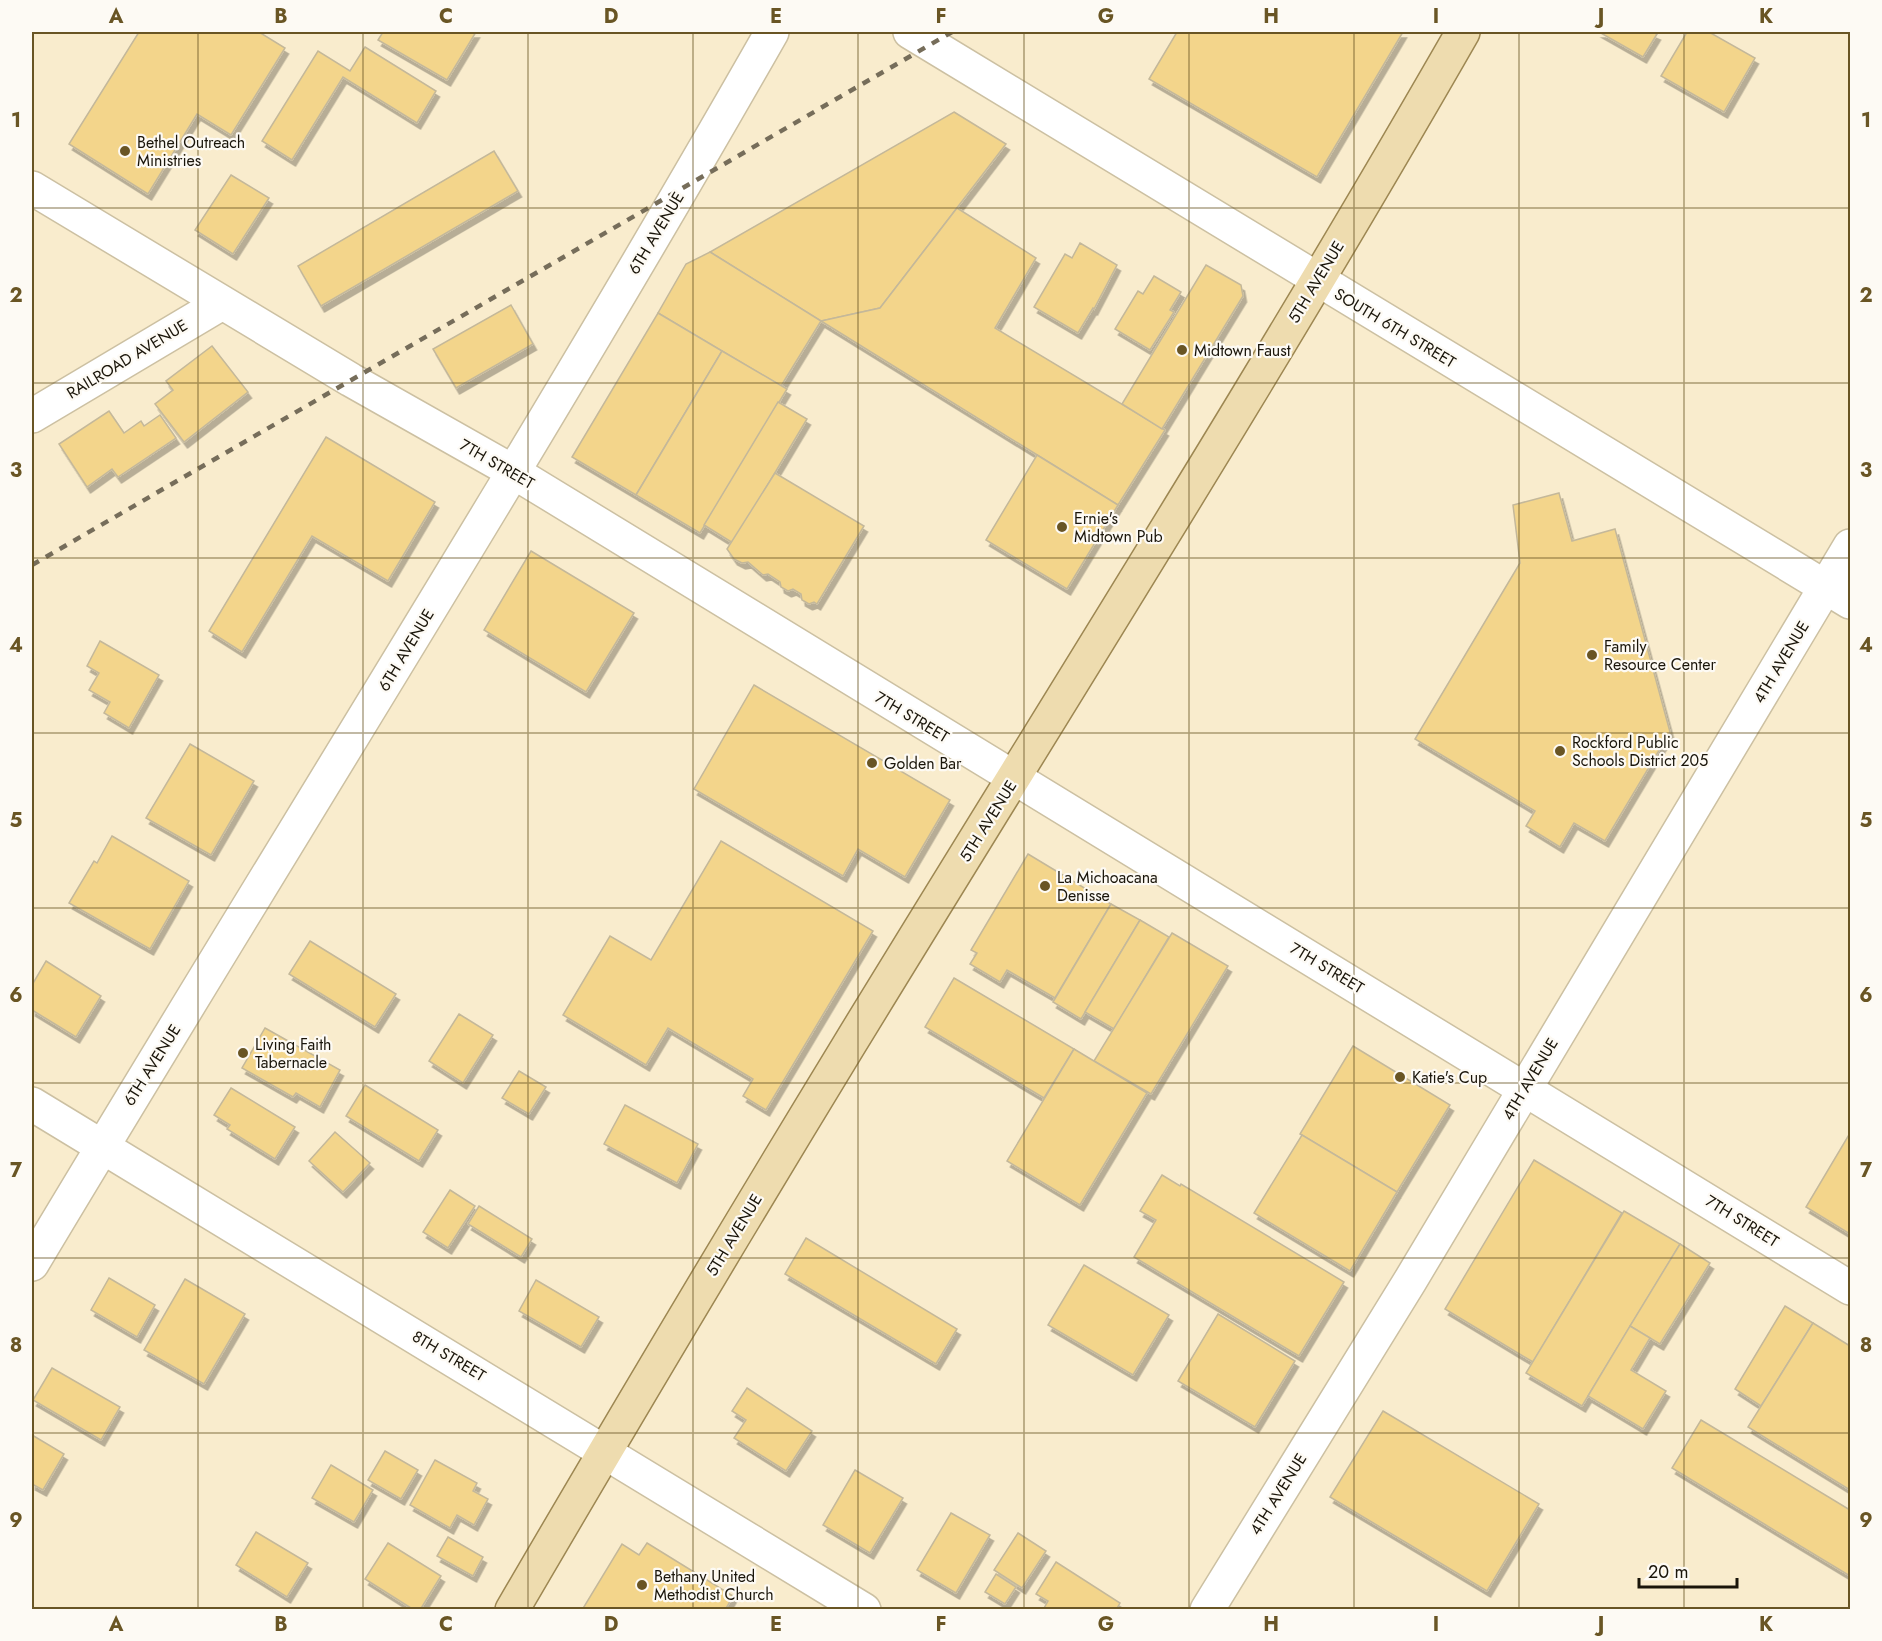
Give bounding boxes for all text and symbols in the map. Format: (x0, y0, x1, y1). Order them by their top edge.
text: A (108, 2, 124, 31)
text: B (274, 2, 288, 31)
text: C (439, 2, 453, 31)
text: D (604, 2, 618, 31)
text: E (770, 2, 782, 31)
text: F (935, 2, 947, 31)
text: G (1098, 2, 1114, 31)
text: H (1263, 2, 1279, 31)
text: I (1433, 2, 1439, 31)
text: J (1594, 2, 1604, 31)
text: K (1759, 2, 1773, 31)
text: 1 (11, 106, 21, 135)
text: 1 (1861, 106, 1871, 135)
place label: Bethel Outreach Ministries (137, 131, 245, 172)
marker: Bethel Outreach Ministries (118, 144, 132, 158)
street label: 6TH AVENUE (622, 187, 690, 279)
street label: 5TH AVENUE (1282, 237, 1350, 327)
text: 2 (9, 281, 23, 310)
text: 2 (1859, 281, 1873, 310)
street label: SOUTH 6TH STREET (1330, 283, 1461, 374)
street label: RAILROAD AVENUE (62, 314, 192, 404)
place label: Midtown Faust (1194, 339, 1291, 362)
marker: Midtown Faust (1175, 343, 1189, 357)
street label: 7TH STREET (455, 433, 539, 495)
text: 3 (10, 456, 22, 485)
text: 3 (1860, 456, 1872, 485)
place label: Ernie's Midtown Pub (1074, 507, 1163, 548)
marker: Ernie's Midtown Pub (1055, 520, 1069, 534)
street label: 6TH AVENUE (372, 604, 440, 696)
street label: 4TH AVENUE (1747, 616, 1815, 708)
text: 4 (9, 631, 23, 660)
text: 4 (1859, 631, 1873, 660)
place label: Family Resource Center (1604, 635, 1716, 676)
marker: Family Resource Center (1585, 648, 1599, 662)
street label: 7TH STREET (871, 686, 954, 748)
place label: Rockford Public Schools District 205 (1572, 731, 1708, 772)
marker: Rockford Public Schools District 205 (1553, 744, 1567, 758)
place label: Golden Bar (884, 752, 962, 775)
marker: Golden Bar (865, 756, 879, 770)
street label: 5TH AVENUE (954, 776, 1022, 866)
text: 5 (10, 806, 23, 835)
text: 5 (1860, 806, 1873, 835)
place label: La Michoacana Denisse (1057, 866, 1158, 907)
marker: La Michoacana Denisse (1038, 879, 1052, 893)
street label: 7TH STREET (1286, 937, 1369, 999)
text: 6 (9, 981, 23, 1010)
text: 6 (1859, 981, 1873, 1010)
street label: 6TH AVENUE (118, 1020, 186, 1110)
place label: Living Faith Tabernacle (255, 1033, 332, 1074)
street label: 4TH AVENUE (1496, 1033, 1564, 1125)
marker: Living Faith Tabernacle (236, 1046, 250, 1060)
place label: Katie's Cup (1412, 1066, 1487, 1089)
marker: Katie's Cup (1393, 1070, 1407, 1084)
text: 7 (10, 1156, 23, 1185)
text: 7 (1860, 1156, 1873, 1185)
street label: 7TH STREET (1701, 1189, 1784, 1253)
street label: 5TH AVENUE (700, 1190, 768, 1280)
street label: 8TH STREET (408, 1325, 491, 1387)
text: 8 (10, 1331, 22, 1360)
text: 8 (1860, 1331, 1872, 1360)
street label: 4TH AVENUE (1244, 1449, 1312, 1539)
text: 9 (9, 1506, 23, 1535)
text: 9 (1859, 1506, 1873, 1535)
scale bar (1639, 1551, 1736, 1589)
text: 20 m (1648, 1559, 1688, 1585)
place label: Bethany United Methodist Church (654, 1565, 774, 1606)
marker: Bethany United Methodist Church (635, 1578, 649, 1592)
text: A (108, 1610, 124, 1639)
text: B (274, 1610, 288, 1639)
text: C (439, 1610, 453, 1639)
text: D (604, 1610, 618, 1639)
text: E (770, 1610, 782, 1639)
text: F (935, 1610, 947, 1639)
text: G (1098, 1610, 1114, 1639)
text: H (1263, 1610, 1279, 1639)
text: I (1433, 1610, 1439, 1639)
text: J (1594, 1610, 1604, 1639)
text: K (1759, 1610, 1773, 1639)

